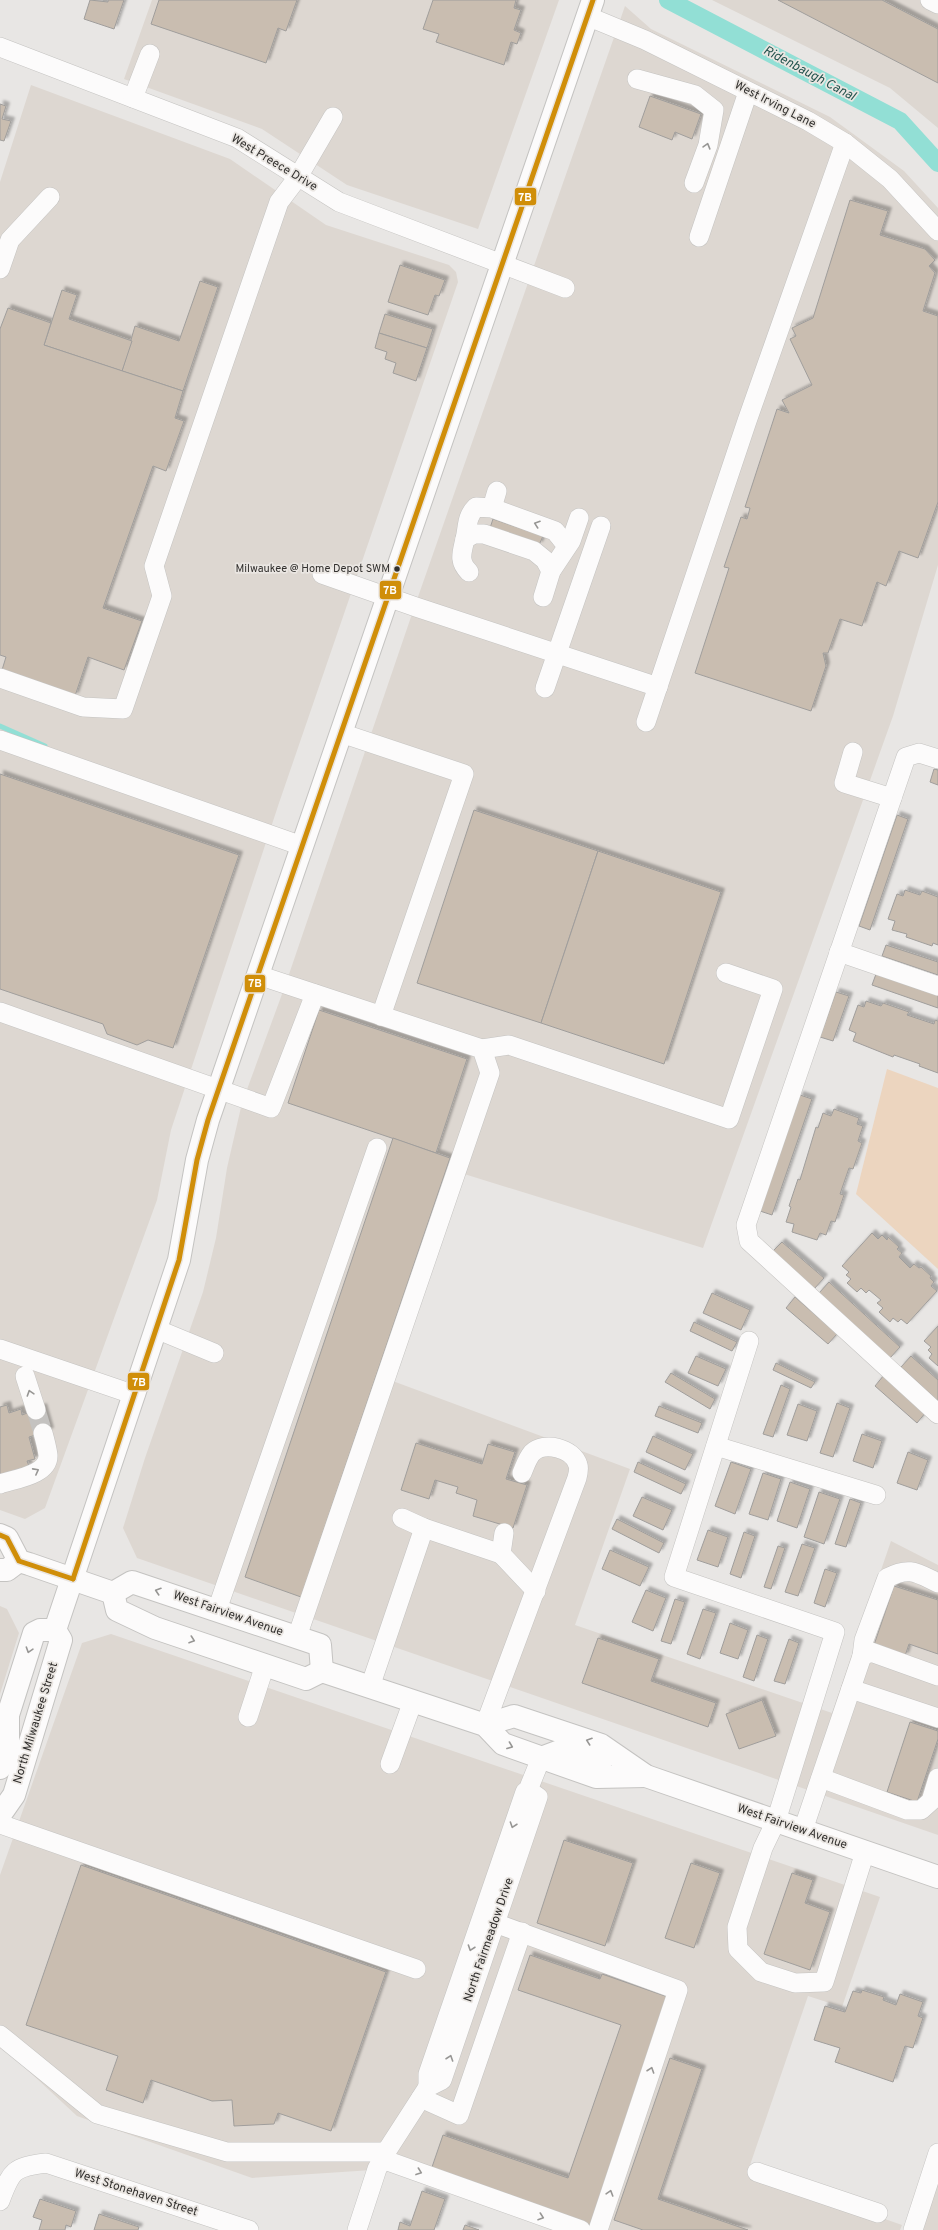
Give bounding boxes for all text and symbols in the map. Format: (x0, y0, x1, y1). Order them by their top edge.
water label: Ridenbaugh Canal (760, 43, 859, 105)
street label: West Irving Lane (732, 78, 818, 132)
street label: West Preece Drive (228, 131, 320, 195)
one-way arrow (702, 143, 711, 150)
line badge: 7B (514, 187, 537, 206)
text: 7B (518, 191, 532, 205)
one-way arrow (533, 520, 540, 529)
place label: Milwaukee @ Home Depot SWM (235, 562, 390, 576)
marker: Milwaukee @ Home Depot SWM (392, 564, 402, 574)
line badge: 7B (379, 580, 402, 600)
text: 7B (383, 584, 397, 598)
line badge: 7B (244, 974, 266, 993)
text: 7B (248, 977, 262, 991)
line badge: 7B (127, 1372, 150, 1391)
text: 7B (132, 1376, 146, 1390)
one-way arrow (26, 1390, 35, 1397)
one-way arrow (32, 1468, 40, 1475)
one-way arrow (155, 1587, 162, 1596)
street label: West Fairview Avenue (171, 1588, 285, 1640)
one-way arrow (188, 1635, 195, 1644)
one-way arrow (25, 1646, 34, 1653)
street label: North Milwaukee Street (10, 1660, 62, 1786)
one-way arrow (586, 1737, 593, 1746)
one-way arrow (506, 1742, 513, 1750)
street label: West Fairview Avenue (735, 1801, 849, 1853)
one-way arrow (510, 1822, 518, 1829)
street label: North Fairmeadow Drive (460, 1876, 518, 2004)
one-way arrow (468, 1945, 476, 1952)
one-way arrow (445, 2055, 453, 2062)
one-way arrow (647, 2066, 655, 2073)
street label: West Stonehaven Street (72, 2165, 200, 2221)
one-way arrow (416, 2168, 423, 2176)
one-way arrow (605, 2190, 614, 2197)
one-way arrow (538, 2212, 545, 2220)

